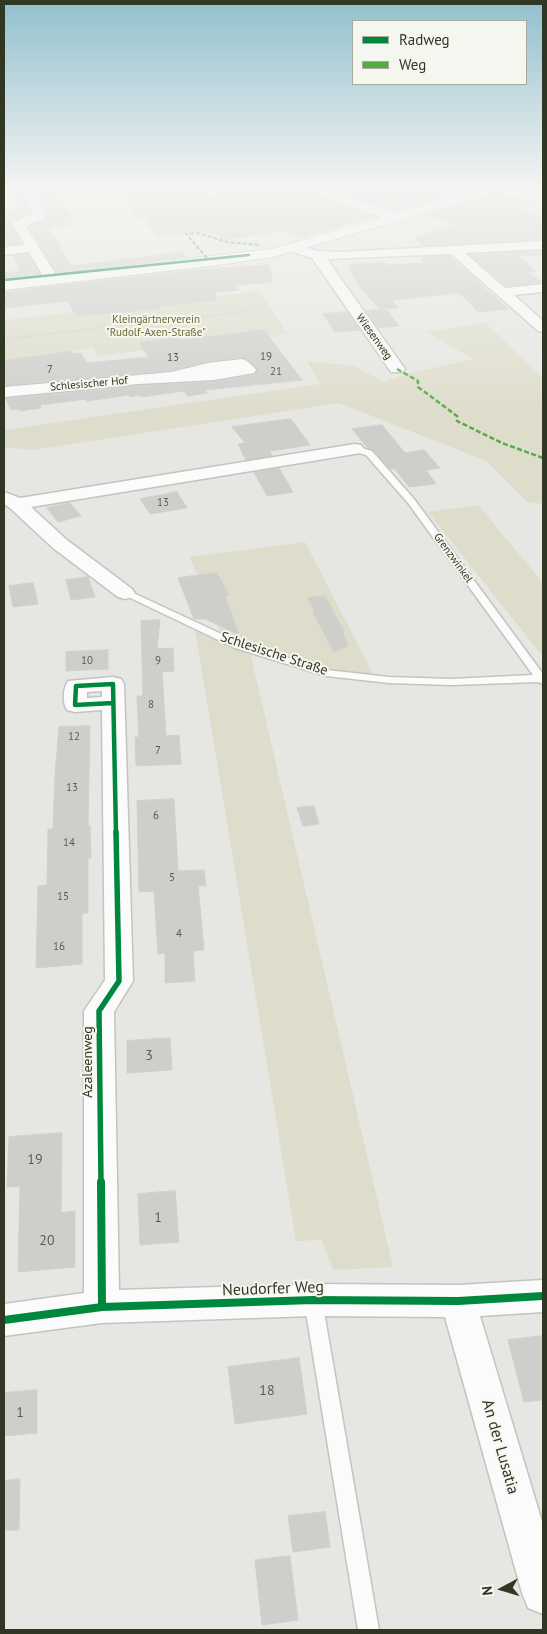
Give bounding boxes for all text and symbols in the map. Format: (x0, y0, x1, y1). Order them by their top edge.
legend (352, 20, 527, 85)
text: Radweg (399, 30, 450, 49)
text: Weg (399, 55, 426, 74)
street label: Wiesenweg (353, 312, 395, 362)
park label: Kleingärtnerverein "Rudolf-Axen-Straße" (106, 313, 206, 339)
house number: 19 (260, 350, 272, 364)
house number: 13 (167, 351, 179, 365)
house number: 7 (47, 363, 53, 377)
house number: 21 (270, 365, 282, 379)
street label: Schlesischer Hof (50, 374, 128, 394)
house number: 13 (157, 496, 169, 510)
street label: Grenzwinkel (431, 531, 475, 585)
street label: Schlesische Straße (218, 629, 330, 679)
house number: 10 (81, 654, 93, 668)
house number: 9 (155, 654, 161, 668)
house number: 8 (148, 698, 154, 712)
house number: 12 (68, 730, 80, 744)
house number: 7 (155, 744, 161, 758)
house number: 13 (66, 781, 78, 795)
house number: 6 (153, 809, 159, 823)
house number: 14 (63, 836, 75, 850)
house number: 5 (169, 871, 175, 885)
house number: 15 (57, 890, 69, 904)
house number: 4 (176, 927, 182, 941)
house number: 16 (53, 940, 65, 954)
street label: Azaleenweg (80, 1026, 96, 1098)
house number: 3 (145, 1048, 153, 1064)
house number: 19 (27, 1152, 43, 1168)
house number: 1 (154, 1210, 162, 1226)
house number: 20 (39, 1233, 55, 1249)
street label: Neudorfer Weg (222, 1278, 324, 1300)
house number: 18 (259, 1383, 275, 1399)
street label: An der Lusatia (477, 1397, 523, 1497)
house number: 1 (16, 1405, 24, 1421)
north arrow (477, 1564, 527, 1614)
text: N (478, 1585, 497, 1596)

